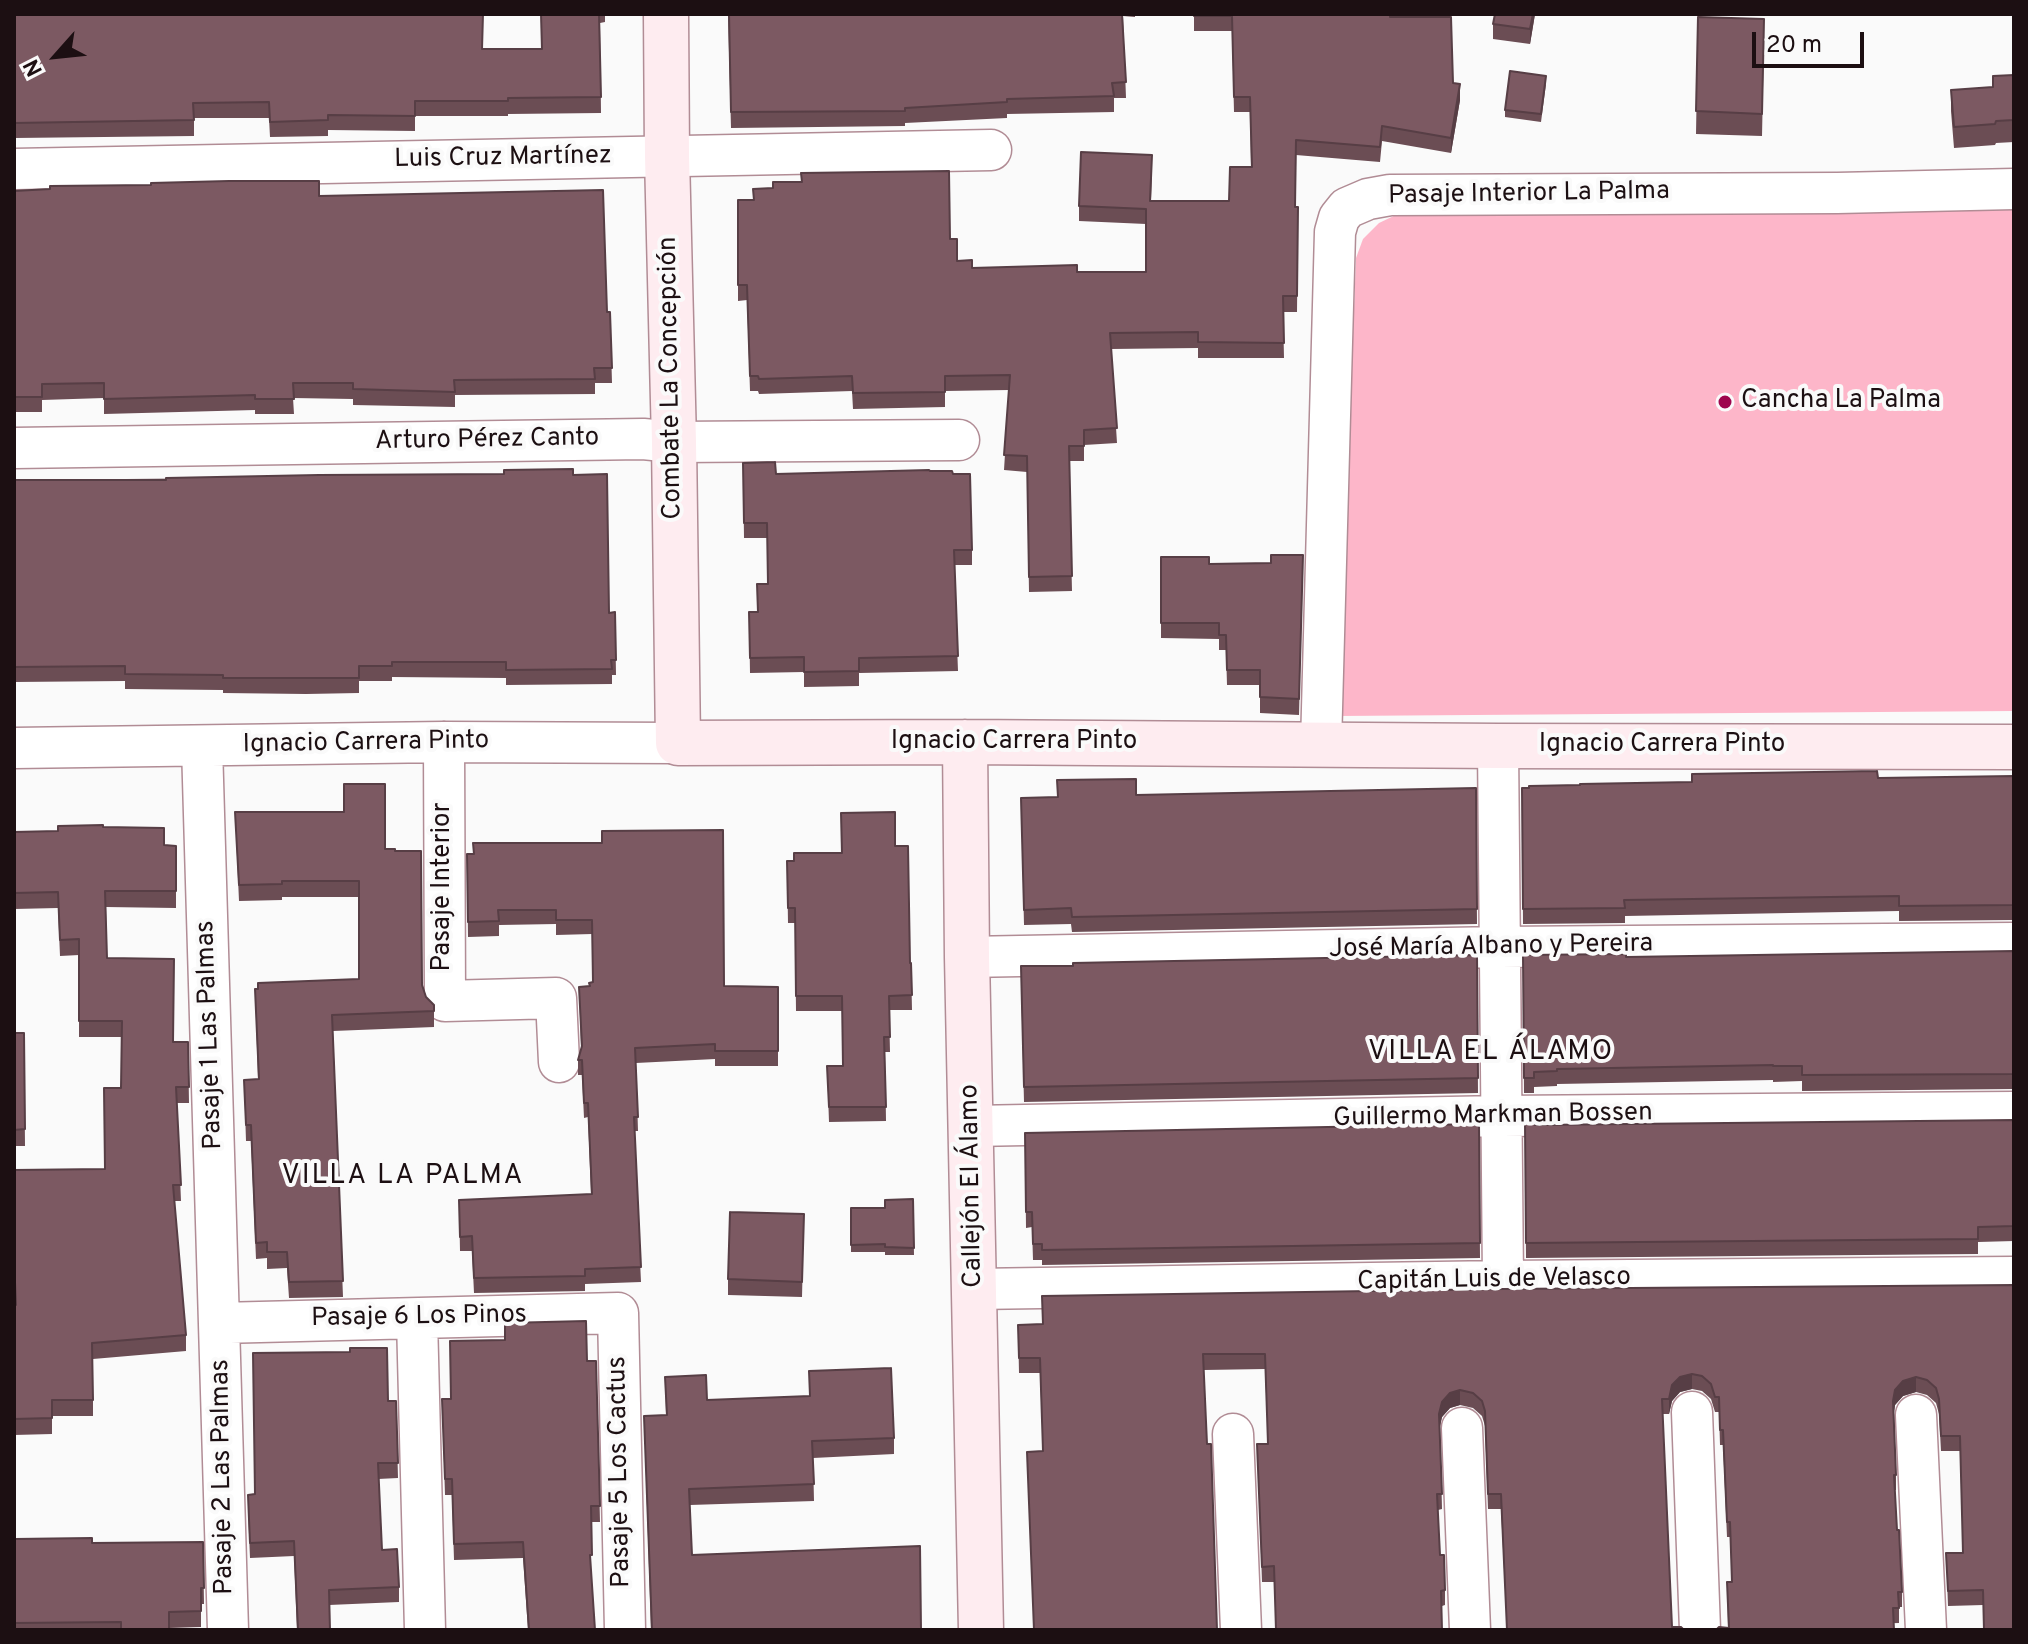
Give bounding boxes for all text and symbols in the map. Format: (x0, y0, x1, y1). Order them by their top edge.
north arrow (16, 16, 96, 96)
scale bar (1756, 16, 1868, 66)
text: 20 m (1766, 31, 1822, 61)
text: N (19, 54, 50, 80)
street label: Luis Cruz Martínez (394, 142, 612, 176)
street label: Pasaje Interior La Palma (1388, 177, 1670, 213)
street label: Combate La Concepción (654, 236, 690, 520)
place label: Cancha La Palma (1741, 386, 1941, 418)
marker: Cancha La Palma (1716, 393, 1734, 411)
street label: Arturo Pérez Canto (375, 423, 599, 459)
street label: Ignacio Carrera Pinto (242, 726, 490, 762)
street label: Ignacio Carrera Pinto (891, 727, 1137, 759)
street label: Ignacio Carrera Pinto (1539, 730, 1785, 762)
street label: Pasaje Interior (428, 802, 460, 972)
street label: Pasaje 1 Las Palmas (191, 920, 231, 1150)
street label: José María Albano y Pereira (1329, 930, 1653, 966)
district label: VILLA EL ÁLAMO (1368, 1036, 1614, 1070)
street label: Callejón El Álamo (956, 1084, 990, 1288)
street label: Guillermo Markman Bossen (1333, 1099, 1653, 1135)
district label: VILLA LA PALMA (281, 1160, 525, 1194)
street label: Capitán Luis de Velasco (1357, 1263, 1631, 1299)
street label: Pasaje 6 Los Pinos (311, 1301, 527, 1335)
street label: Pasaje 5 Los Cactus (603, 1356, 639, 1588)
street label: Pasaje 2 Las Palmas (206, 1359, 242, 1595)

